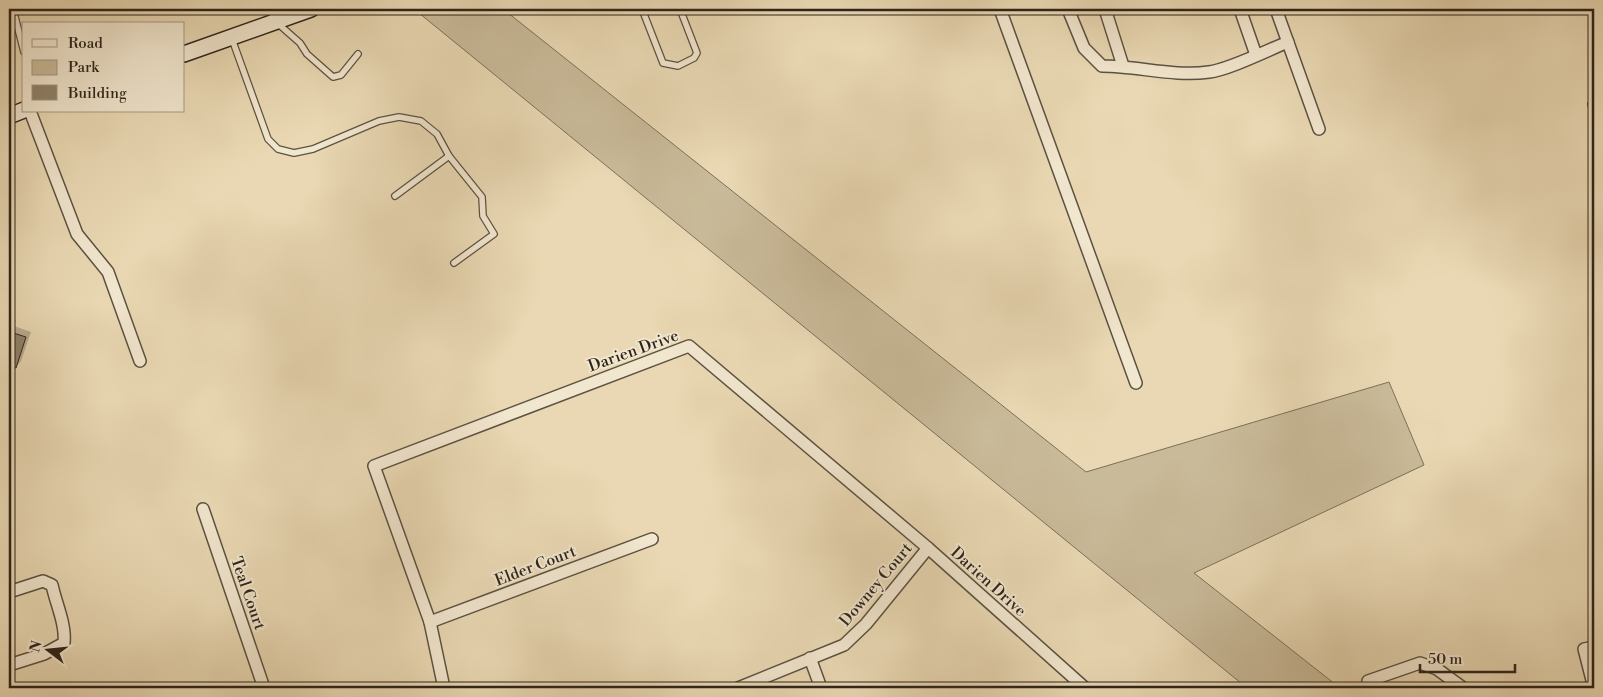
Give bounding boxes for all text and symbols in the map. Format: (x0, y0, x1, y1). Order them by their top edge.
legend (22, 22, 185, 112)
text: Road (68, 34, 103, 53)
text: Park (68, 58, 100, 77)
text: Building (67, 84, 127, 103)
street label: Darien Drive (585, 325, 681, 377)
street label: Downey Court (835, 539, 917, 630)
street label: Elder Court (492, 541, 579, 591)
street label: Darien Drive (946, 543, 1030, 621)
street label: Teal Court (226, 554, 270, 633)
north arrow (22, 624, 72, 674)
text: N (26, 639, 47, 654)
scale bar (1420, 642, 1516, 674)
text: 50 m (1428, 650, 1462, 669)

